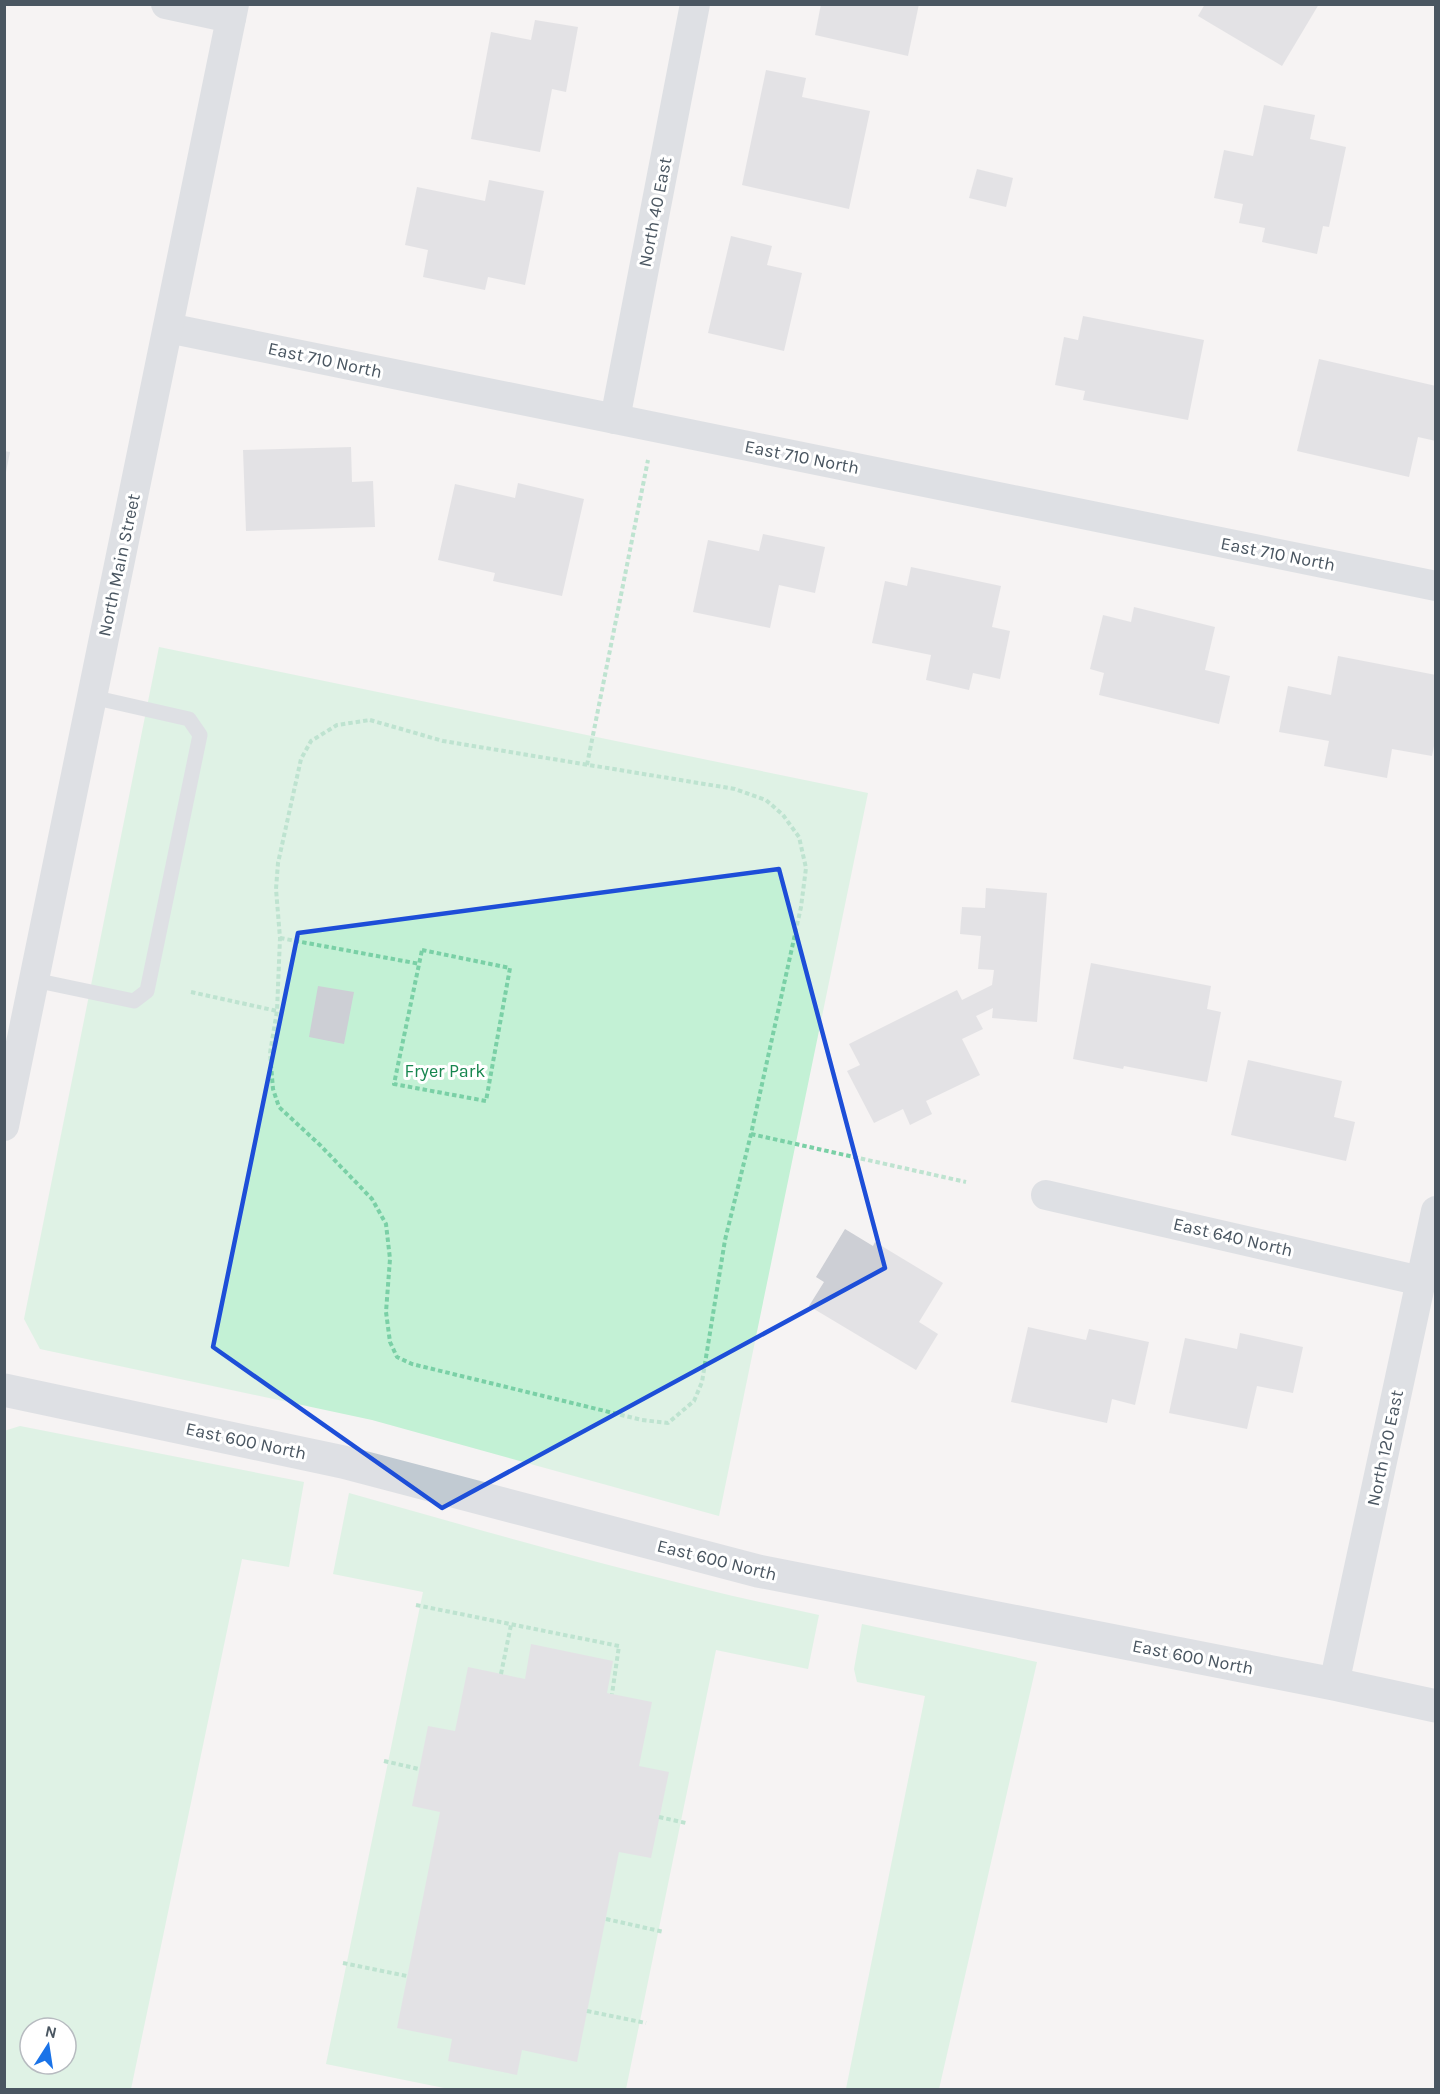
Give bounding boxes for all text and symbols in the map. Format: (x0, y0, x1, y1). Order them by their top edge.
street label: North 40 East (634, 155, 677, 269)
street label: East 710 North (266, 337, 384, 383)
street label: East 710 North (743, 435, 861, 479)
street label: North Main Street (93, 491, 145, 639)
street label: East 710 North (1219, 532, 1337, 576)
park label: Fryer Park (405, 1060, 485, 1082)
street label: East 640 North (1171, 1213, 1295, 1261)
street label: North 120 East (1362, 1388, 1408, 1508)
street label: East 600 North (184, 1417, 308, 1465)
street label: East 600 North (655, 1534, 779, 1586)
street label: East 600 North (1131, 1634, 1255, 1680)
north arrow (18, 2016, 78, 2076)
text: N (43, 2021, 59, 2042)

